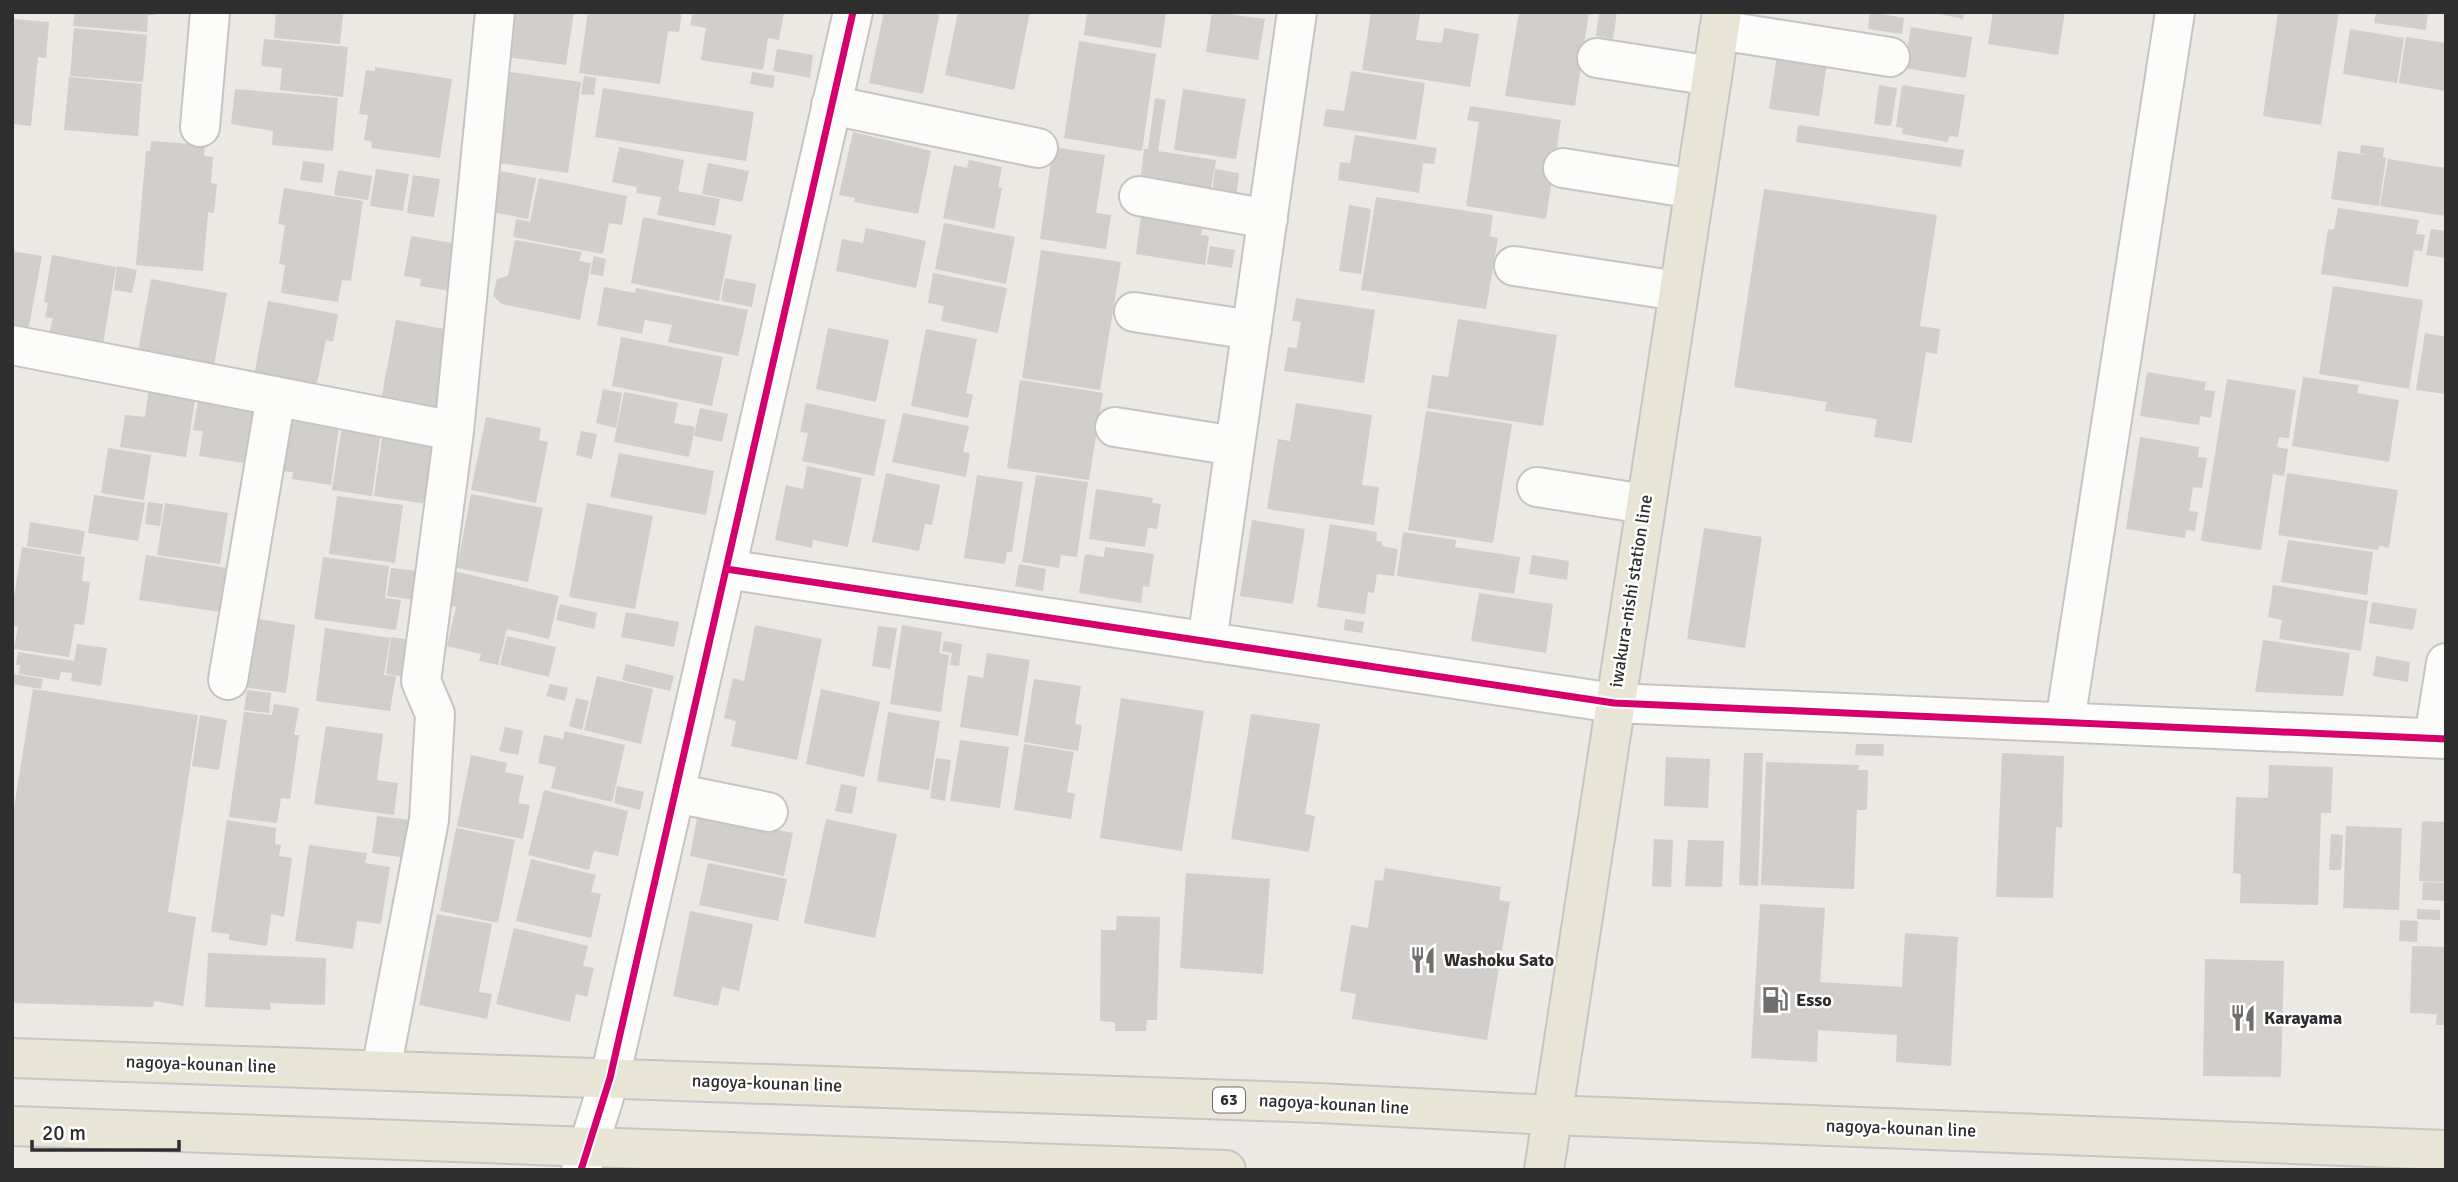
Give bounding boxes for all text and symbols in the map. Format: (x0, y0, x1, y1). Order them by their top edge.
street label: iwakura-nishi station line (1605, 493, 1657, 689)
restaurant icon: Washoku Sato (1408, 945, 1438, 975)
place label: Washoku Sato (1444, 949, 1554, 971)
fuel station icon: Esso (1760, 985, 1790, 1015)
place label: Esso (1796, 989, 1832, 1011)
restaurant icon: Karayama (2228, 1003, 2258, 1033)
place label: Karayama (2264, 1007, 2342, 1029)
street label: nagoya-kounan line (125, 1050, 277, 1078)
street label: nagoya-kounan line (691, 1069, 843, 1097)
road number: 63 (1213, 1088, 1245, 1112)
street label: nagoya-kounan line (1258, 1089, 1410, 1119)
scale bar (32, 1108, 178, 1152)
street label: nagoya-kounan line (1825, 1114, 1977, 1142)
text: 20 m (42, 1120, 86, 1146)

